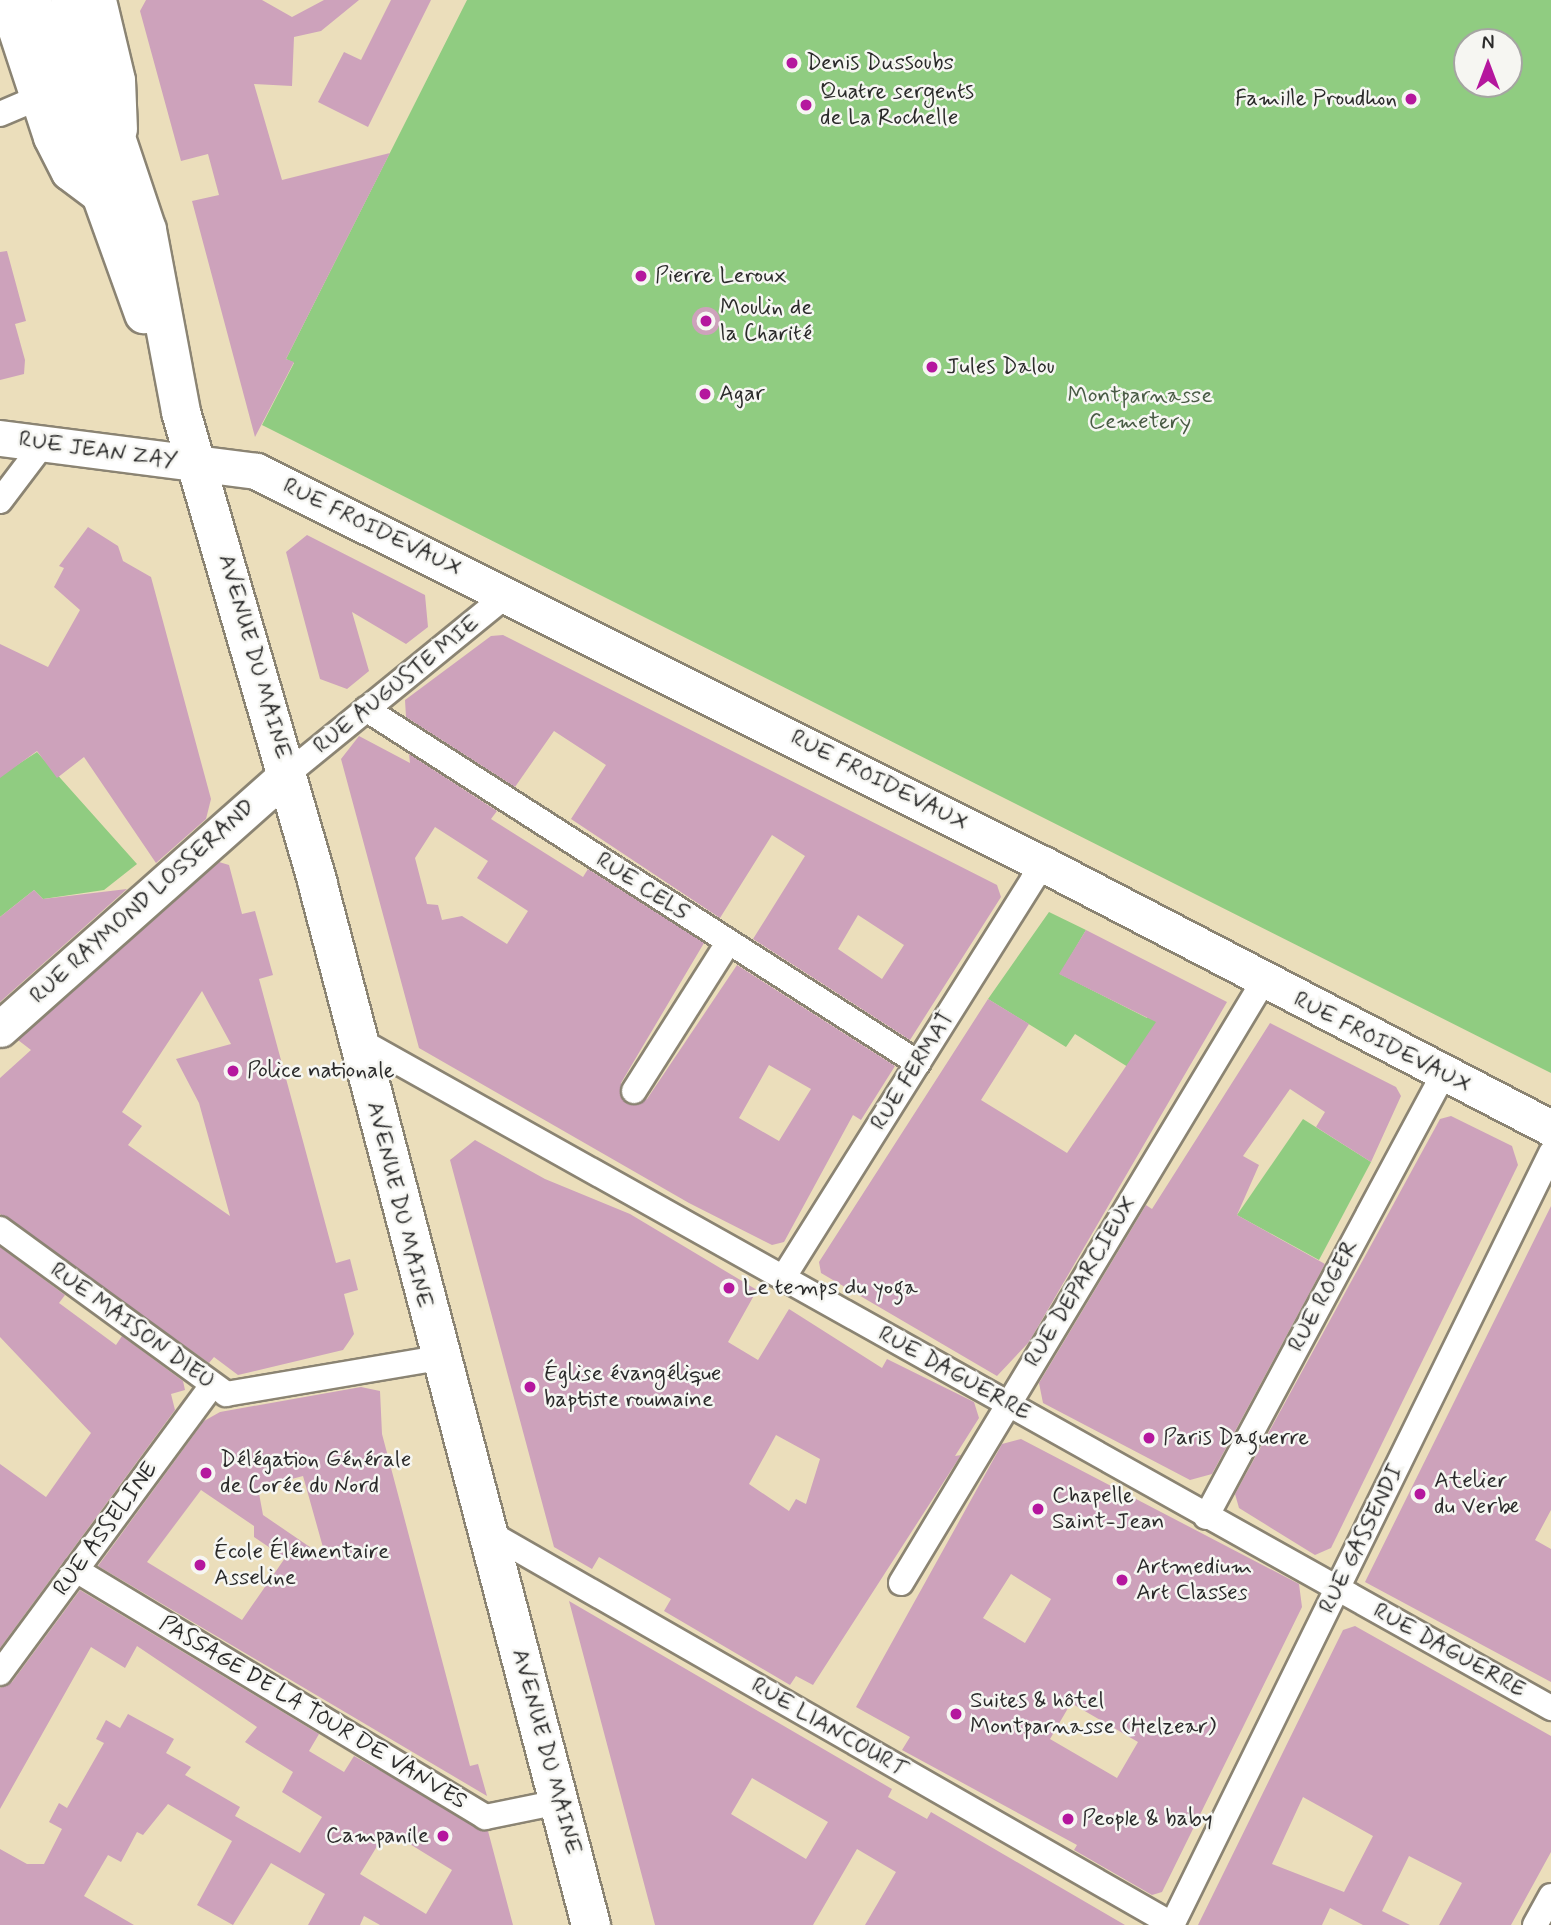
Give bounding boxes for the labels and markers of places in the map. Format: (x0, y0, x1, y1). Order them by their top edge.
place label: Denis Dussoubs (806, 49, 956, 77)
marker: Denis Dussoubs (784, 55, 800, 71)
place label: Quatre sergents de La Rochelle (820, 78, 974, 132)
place label: Famille Proudhon (1234, 85, 1397, 113)
marker: Famille Proudhon (1403, 91, 1419, 107)
marker: Quatre sergents de La Rochelle (798, 97, 814, 113)
place label: Pierre Leroux (655, 262, 787, 290)
marker: Pierre Leroux (633, 268, 649, 284)
place label: Moulin de la Charité (720, 294, 824, 348)
marker: Moulin de la Charité (698, 313, 714, 329)
place label: Jules Dalou (946, 353, 1057, 381)
marker: Jules Dalou (924, 359, 940, 375)
place label: Agar (719, 380, 765, 408)
marker: Agar (697, 386, 713, 402)
place label: Police nationale (247, 1057, 395, 1085)
marker: Police nationale (225, 1063, 241, 1079)
place label: Le temps du yoga (743, 1274, 916, 1302)
marker: Le temps du yoga (721, 1280, 737, 1296)
place label: Église évangélique baptiste roumaine (544, 1360, 721, 1414)
marker: Église évangélique baptiste roumaine (522, 1379, 538, 1395)
place label: Paris Daguerre (1163, 1424, 1306, 1452)
marker: Paris Daguerre (1141, 1430, 1157, 1446)
place label: Délégation Générale de Corée du Nord (220, 1446, 411, 1500)
marker: Délégation Générale de Corée du Nord (198, 1465, 214, 1481)
place label: Atelier du Verbe (1434, 1467, 1518, 1521)
place label: Chapelle Saint-Jean (1052, 1482, 1165, 1536)
marker: Atelier du Verbe (1412, 1486, 1428, 1502)
marker: Chapelle Saint-Jean (1030, 1501, 1046, 1517)
place label: École Élémentaire Asseline (214, 1538, 389, 1592)
place label: Artmedium Art Classes (1136, 1553, 1252, 1607)
marker: École Élémentaire Asseline (192, 1557, 208, 1573)
marker: Artmedium Art Classes (1114, 1572, 1130, 1588)
place label: Suites & hôtel Montparnasse (Helzear) (970, 1687, 1216, 1741)
marker: Suites & hôtel Montparnasse (Helzear) (948, 1706, 964, 1722)
place label: People & baby (1082, 1805, 1213, 1833)
marker: People & baby (1060, 1811, 1076, 1827)
place label: Campanile (326, 1822, 429, 1850)
marker: Campanile (435, 1828, 451, 1844)

